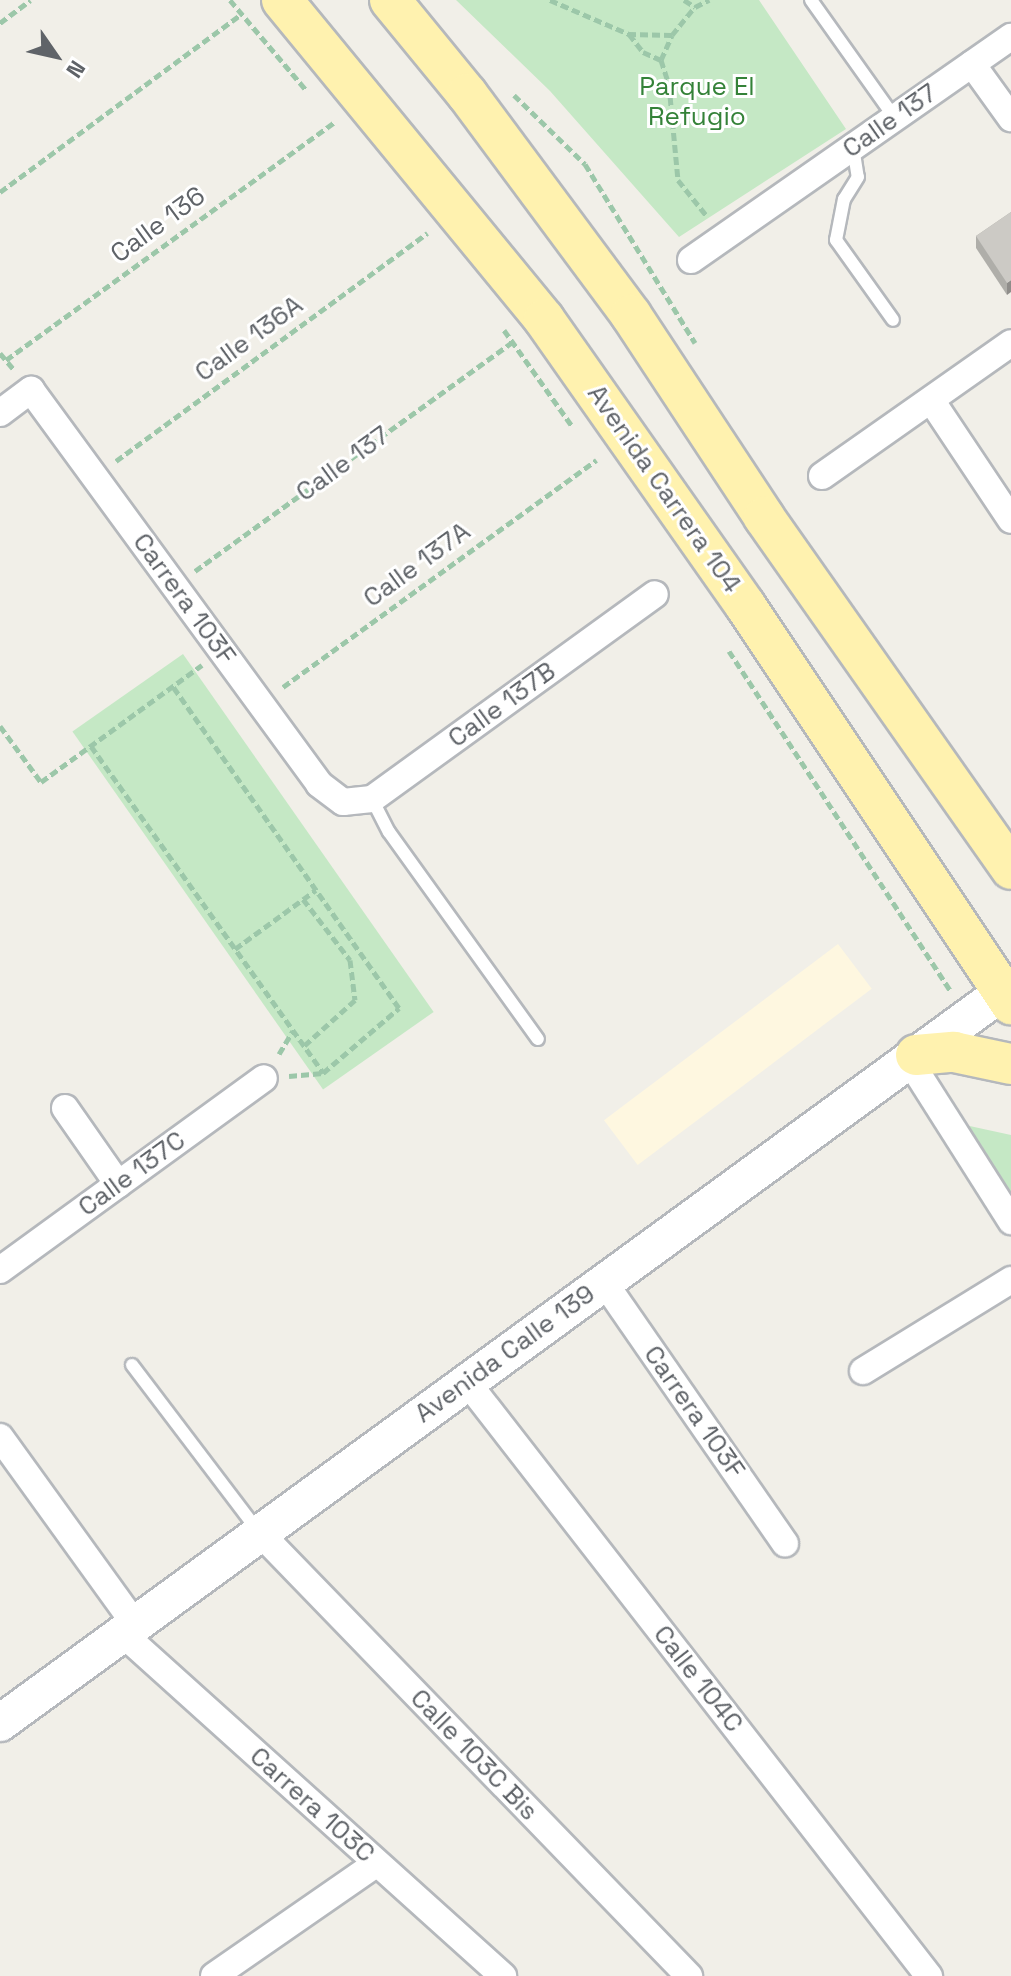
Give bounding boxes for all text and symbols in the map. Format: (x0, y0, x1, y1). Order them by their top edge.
north arrow (16, 16, 96, 96)
text: N (60, 55, 92, 83)
park label: Parque El Refugio (639, 71, 755, 132)
street label: Calle 137 (837, 77, 943, 165)
street label: Calle 136 (105, 180, 211, 270)
street label: Calle 136A (189, 290, 309, 388)
street label: Avenida Carrera 104 (581, 379, 747, 599)
street label: Calle 137 (290, 420, 396, 508)
street label: Calle 137A (358, 516, 476, 614)
street label: Carrera 103F (126, 527, 242, 671)
street label: Calle 137B (442, 656, 562, 754)
street label: Calle 137C (73, 1125, 191, 1223)
street label: Avenida Calle 139 (409, 1278, 601, 1430)
street label: Carrera 103F (637, 1340, 751, 1484)
street label: Calle 104C (647, 1619, 749, 1739)
street label: Calle 103C Bis (404, 1683, 544, 1827)
street label: Carrera 103C (243, 1741, 381, 1869)

